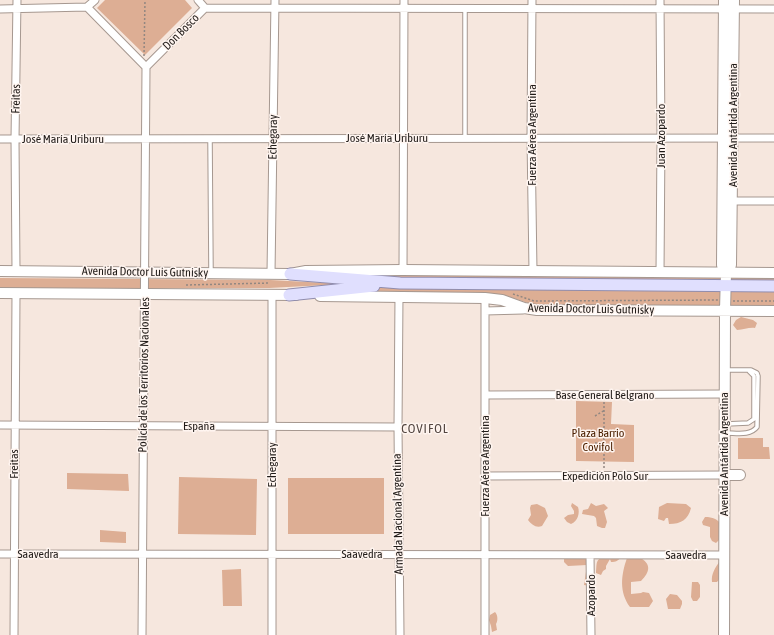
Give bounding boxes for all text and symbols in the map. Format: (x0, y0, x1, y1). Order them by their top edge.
street label: Don Bosco (160, 11, 202, 53)
street label: Avenida Antártida Argentina (726, 63, 740, 187)
street label: Freitas (9, 84, 23, 114)
street label: Fuerza Aérea Argentina (525, 84, 539, 186)
street label: Juan Azopardo (654, 104, 668, 168)
street label: Echegaray (265, 114, 281, 160)
street label: José María Uriburu (346, 131, 428, 145)
street label: José María Uriburu (22, 132, 104, 146)
street label: Avenida Doctor Luis Gutnisky (82, 264, 208, 280)
street label: Policía de los Territorios Nacionales (135, 297, 153, 453)
street label: Avenida Doctor Luis Gutnisky (528, 301, 654, 317)
street label: Base General Belgrano (555, 388, 655, 402)
street label: Avenida Antártida Argentina (717, 392, 731, 516)
street label: Fuerza Aérea Argentina (478, 415, 492, 517)
street label: España (183, 419, 215, 433)
district label: COVIFOL (401, 421, 449, 437)
park label: Plaza Barrio Covifol (572, 426, 624, 454)
street label: Echegaray (265, 442, 279, 488)
street label: Freitas (7, 449, 21, 479)
street label: Armada Nacional Argentina (390, 453, 406, 575)
street label: Expedición Polo Sur (562, 469, 648, 483)
street label: Saavedra (18, 547, 58, 561)
street label: Saavedra (342, 547, 382, 561)
street label: Saavedra (666, 548, 706, 562)
street label: Azopardo (584, 574, 598, 616)

